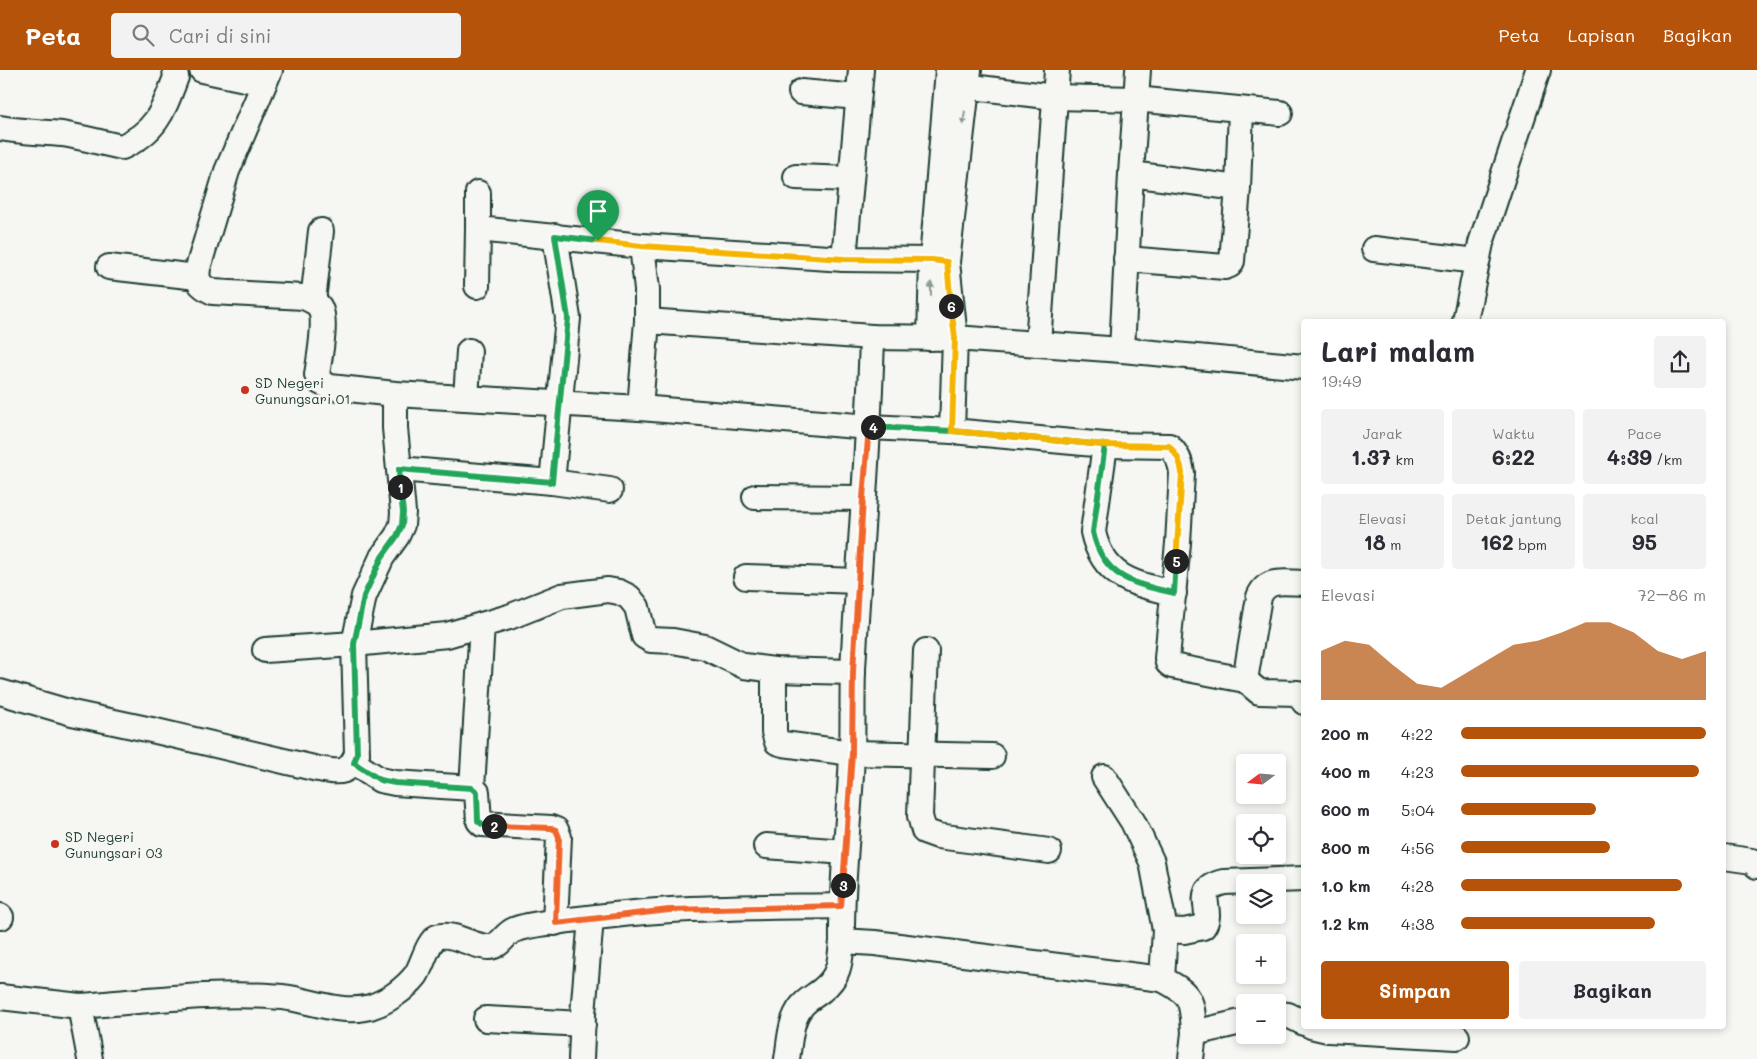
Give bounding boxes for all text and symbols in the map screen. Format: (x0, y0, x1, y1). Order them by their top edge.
search box (111, 13, 461, 58)
text: Peta (25, 20, 81, 51)
icon: search (129, 21, 157, 49)
text: Cari di sini (169, 23, 271, 48)
text: Peta (1498, 23, 1540, 47)
text: Lapisan (1568, 23, 1635, 47)
text: Bagikan (1663, 23, 1732, 47)
one-way arrow (960, 111, 968, 127)
pin (577, 190, 619, 241)
icon: arrive (584, 197, 612, 225)
one-way arrow (927, 281, 935, 297)
pin: 6 (938, 294, 964, 318)
text: 6 (947, 297, 956, 316)
text: Lari malam (1321, 333, 1475, 369)
button: share (1654, 336, 1706, 388)
text: 19:49 (1321, 370, 1361, 391)
place label: SD Negeri Gunungsari 01 (255, 373, 351, 408)
marker: SD Negeri Gunungsari 01 (239, 384, 251, 396)
pin: 4 (860, 414, 886, 440)
text: 4 (869, 418, 878, 437)
text: Jarak (1363, 424, 1402, 443)
text: Waktu (1492, 424, 1535, 443)
text: Pace (1627, 424, 1662, 443)
text: 1.37 (1351, 443, 1391, 470)
text: 6:22 (1492, 443, 1535, 470)
text: 4:39 (1607, 443, 1652, 470)
text: km (1391, 450, 1414, 469)
text: /km (1652, 450, 1682, 469)
pin: 1 (388, 474, 412, 500)
text: 1 (397, 478, 404, 497)
text: Elevasi (1359, 509, 1406, 528)
text: Detak jantung (1466, 509, 1561, 528)
text: kcal (1631, 509, 1658, 528)
text: 18 (1364, 528, 1386, 555)
text: 162 (1480, 528, 1514, 555)
text: 95 (1632, 528, 1657, 555)
text: m (1386, 535, 1401, 554)
text: bpm (1514, 535, 1547, 554)
pin: 5 (1164, 548, 1188, 574)
text: 5 (1172, 552, 1181, 571)
text: Elevasi (1321, 584, 1375, 605)
text: 72–86 m (1638, 584, 1706, 605)
text: 200 m (1321, 723, 1369, 744)
text: 4:22 (1401, 723, 1433, 744)
north arrow (1236, 754, 1286, 804)
map controls (1236, 754, 1286, 1044)
text: 400 m (1321, 761, 1370, 782)
text: 4:23 (1401, 761, 1434, 782)
text: 600 m (1321, 799, 1370, 820)
text: 5:04 (1401, 799, 1435, 820)
pin: 2 (482, 814, 506, 838)
button: locate (1236, 814, 1286, 864)
text: 2 (491, 817, 498, 836)
place label: SD Negeri Gunungsari 03 (65, 827, 162, 862)
text: 800 m (1321, 837, 1370, 858)
text: 4:56 (1401, 837, 1434, 858)
marker: SD Negeri Gunungsari 03 (49, 838, 61, 850)
pin: 3 (830, 872, 856, 898)
button: layers (1236, 874, 1286, 924)
text: 1.0 km (1321, 875, 1370, 896)
text: 4:28 (1401, 875, 1434, 896)
text: 3 (839, 876, 848, 895)
text: 1.2 km (1321, 913, 1369, 934)
text: 4:38 (1401, 913, 1434, 934)
button: + (1236, 934, 1286, 984)
button: Simpan (1321, 961, 1509, 1019)
button: Bagikan (1519, 961, 1706, 1019)
button: − (1236, 994, 1286, 1044)

